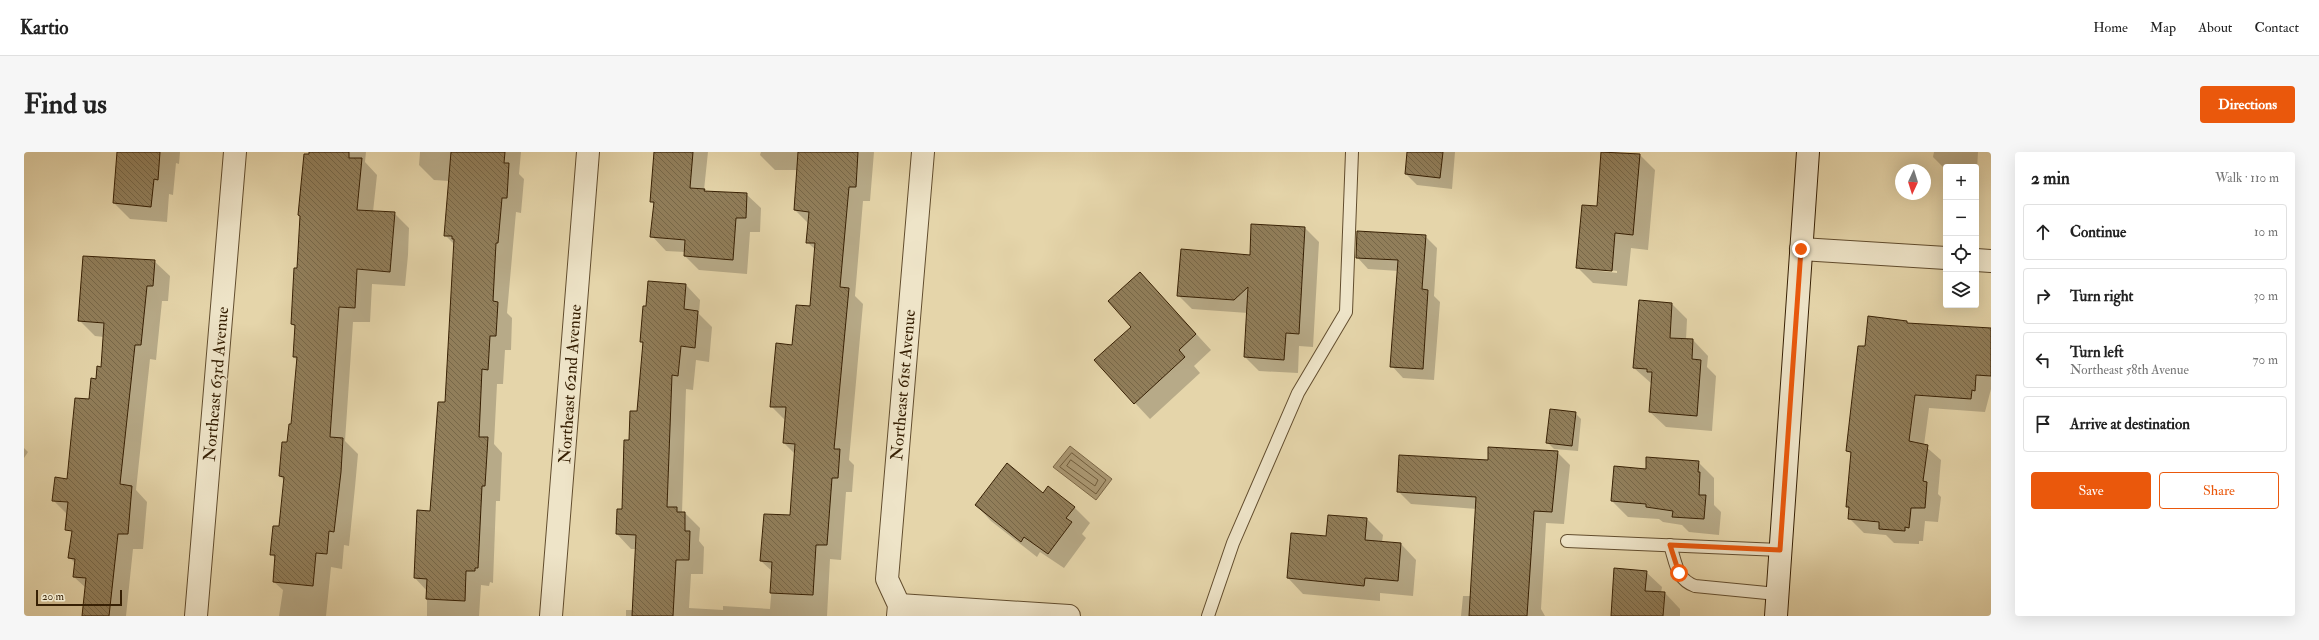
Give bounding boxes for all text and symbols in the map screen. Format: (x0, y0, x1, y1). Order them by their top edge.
text: Kartio (20, 16, 68, 40)
text: Home (2093, 19, 2128, 36)
text: Map (2150, 19, 2176, 36)
text: About (2198, 19, 2232, 36)
text: Contact (2254, 19, 2299, 36)
button: Directions (2200, 86, 2295, 123)
text: Find us (24, 87, 107, 122)
north arrow (1895, 164, 1931, 200)
map controls (1943, 164, 1979, 308)
button: + (1943, 164, 1979, 200)
text: 2 min (2031, 168, 2070, 189)
text: Walk · 110 m (2215, 170, 2279, 186)
button: − (1943, 200, 1979, 236)
icon: ahead (2032, 221, 2054, 243)
text: Continue (2070, 223, 2126, 242)
text: 10 m (2254, 224, 2278, 240)
button: locate (1943, 236, 1979, 272)
route end (1792, 240, 1810, 258)
button: layers (1943, 272, 1979, 308)
icon: right (2032, 285, 2054, 307)
text: Turn right (2070, 287, 2133, 306)
text: 30 m (2254, 288, 2278, 304)
street label: Northeast 62nd Avenue (554, 304, 586, 464)
street label: Northeast 63rd Avenue (199, 306, 233, 462)
street label: Northeast 61st Avenue (886, 309, 920, 461)
text: Turn left (2070, 343, 2124, 362)
icon: left (2032, 349, 2054, 371)
text: 70 m (2253, 352, 2278, 368)
text: Northeast 58th Avenue (2070, 362, 2189, 378)
icon: arrive (2032, 413, 2054, 435)
text: Arrive at destination (2070, 415, 2190, 434)
button: Save (2031, 472, 2151, 509)
button: Share (2159, 472, 2279, 509)
route start (1670, 564, 1688, 582)
scale bar (36, 588, 122, 607)
text: 20 m (42, 590, 64, 603)

